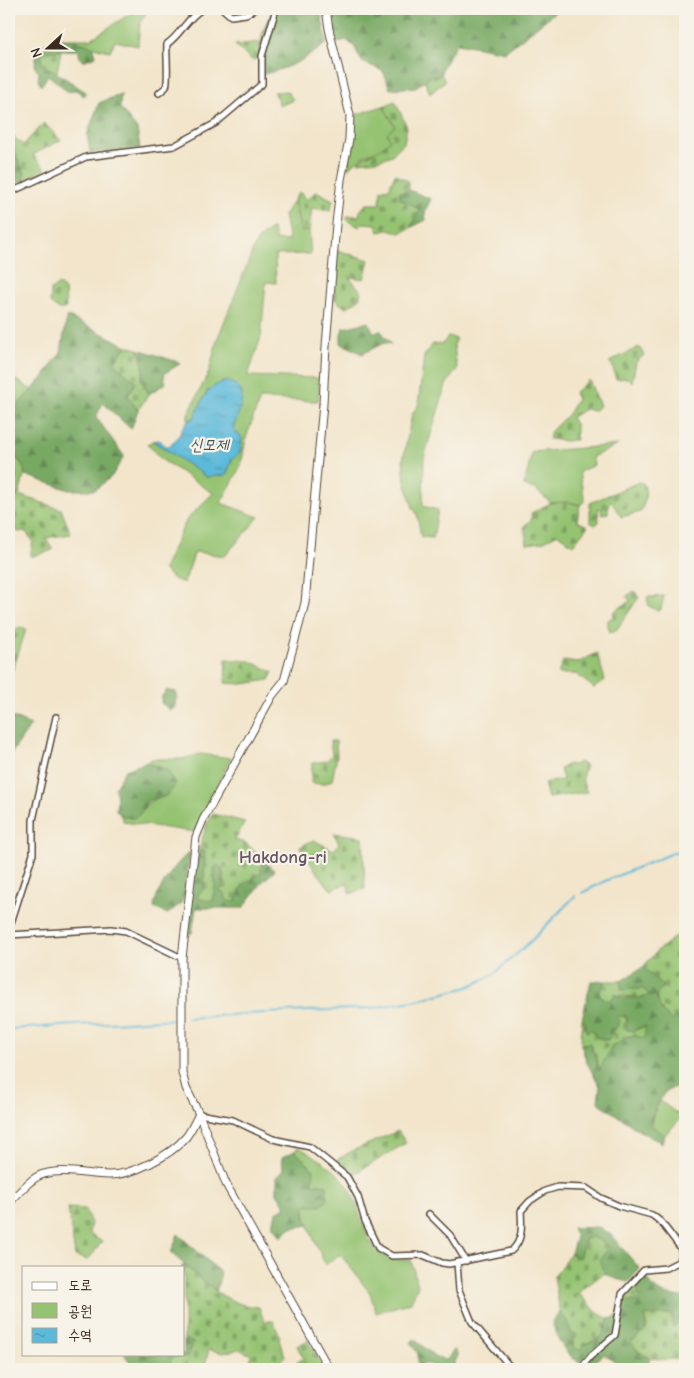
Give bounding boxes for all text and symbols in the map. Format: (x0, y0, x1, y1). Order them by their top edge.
north arrow (22, 22, 72, 72)
text: N (27, 45, 46, 60)
water label: 신모제 (190, 436, 230, 454)
district label: Hakdong-ri (239, 847, 327, 868)
legend (22, 1266, 185, 1356)
text: 도로 (68, 1276, 92, 1294)
text: 공원 (68, 1302, 92, 1320)
text: 수역 (68, 1326, 92, 1344)

